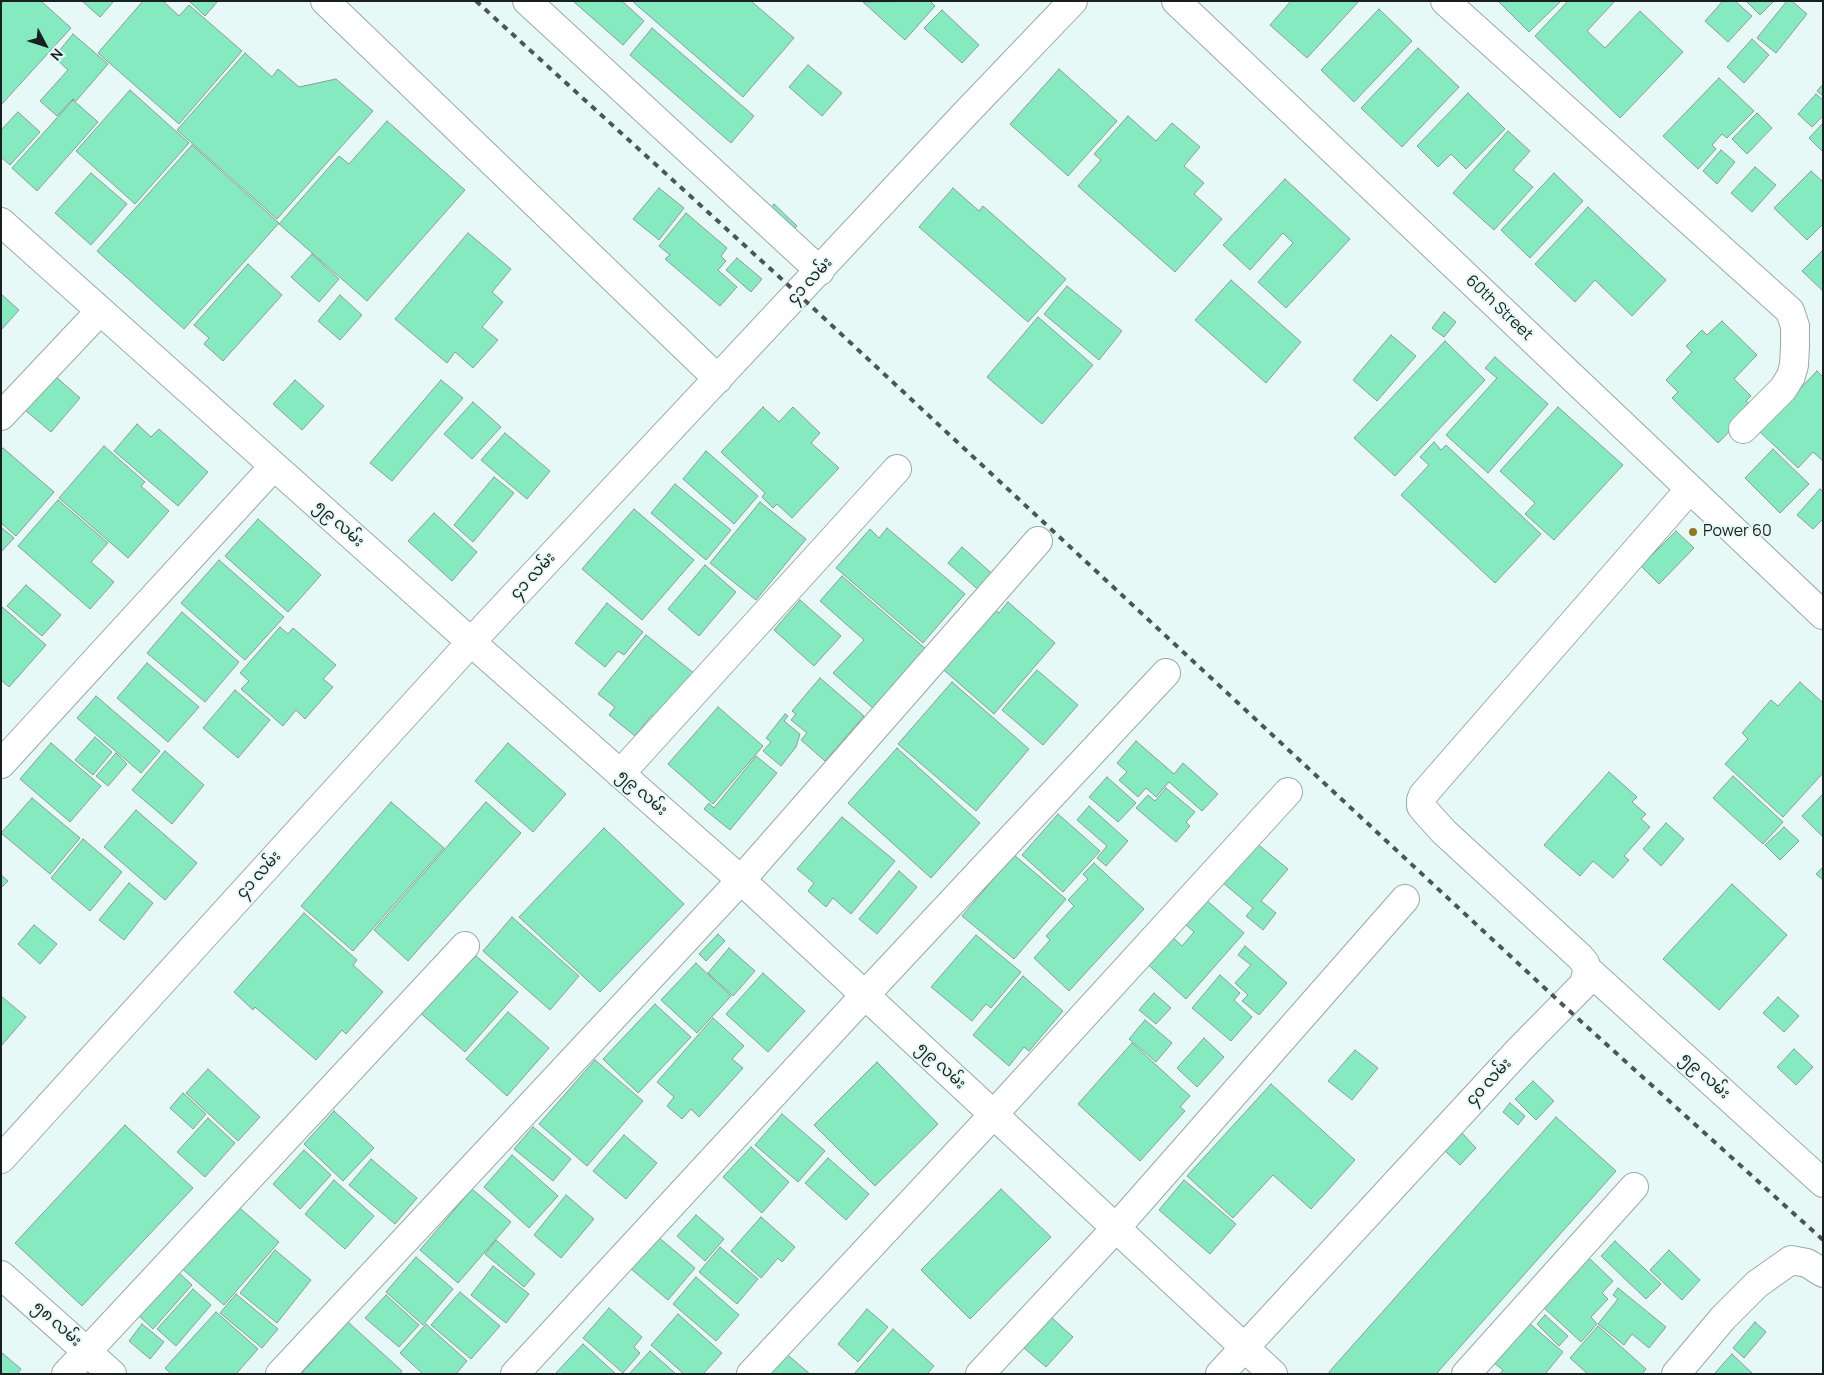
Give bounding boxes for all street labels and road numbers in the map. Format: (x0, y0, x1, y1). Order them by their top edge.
street label: ၄၁ လမ်း (783, 253, 837, 309)
street label: 60th Street (1461, 271, 1537, 345)
street label: ၅၉ လမ်း (310, 497, 368, 551)
street label: ၄၁ လမ်း (506, 548, 560, 604)
street label: ၅၉ လမ်း (613, 766, 671, 820)
street label: ၄၁ လမ်း (233, 847, 285, 903)
street label: ၅၉ လမ်း (913, 1039, 969, 1093)
street label: ၅၉ လမ်း (1676, 1049, 1734, 1103)
street label: ၄၀ လမ်း (1462, 1054, 1516, 1110)
street label: ၅၈ လမ်း (29, 1297, 85, 1351)

